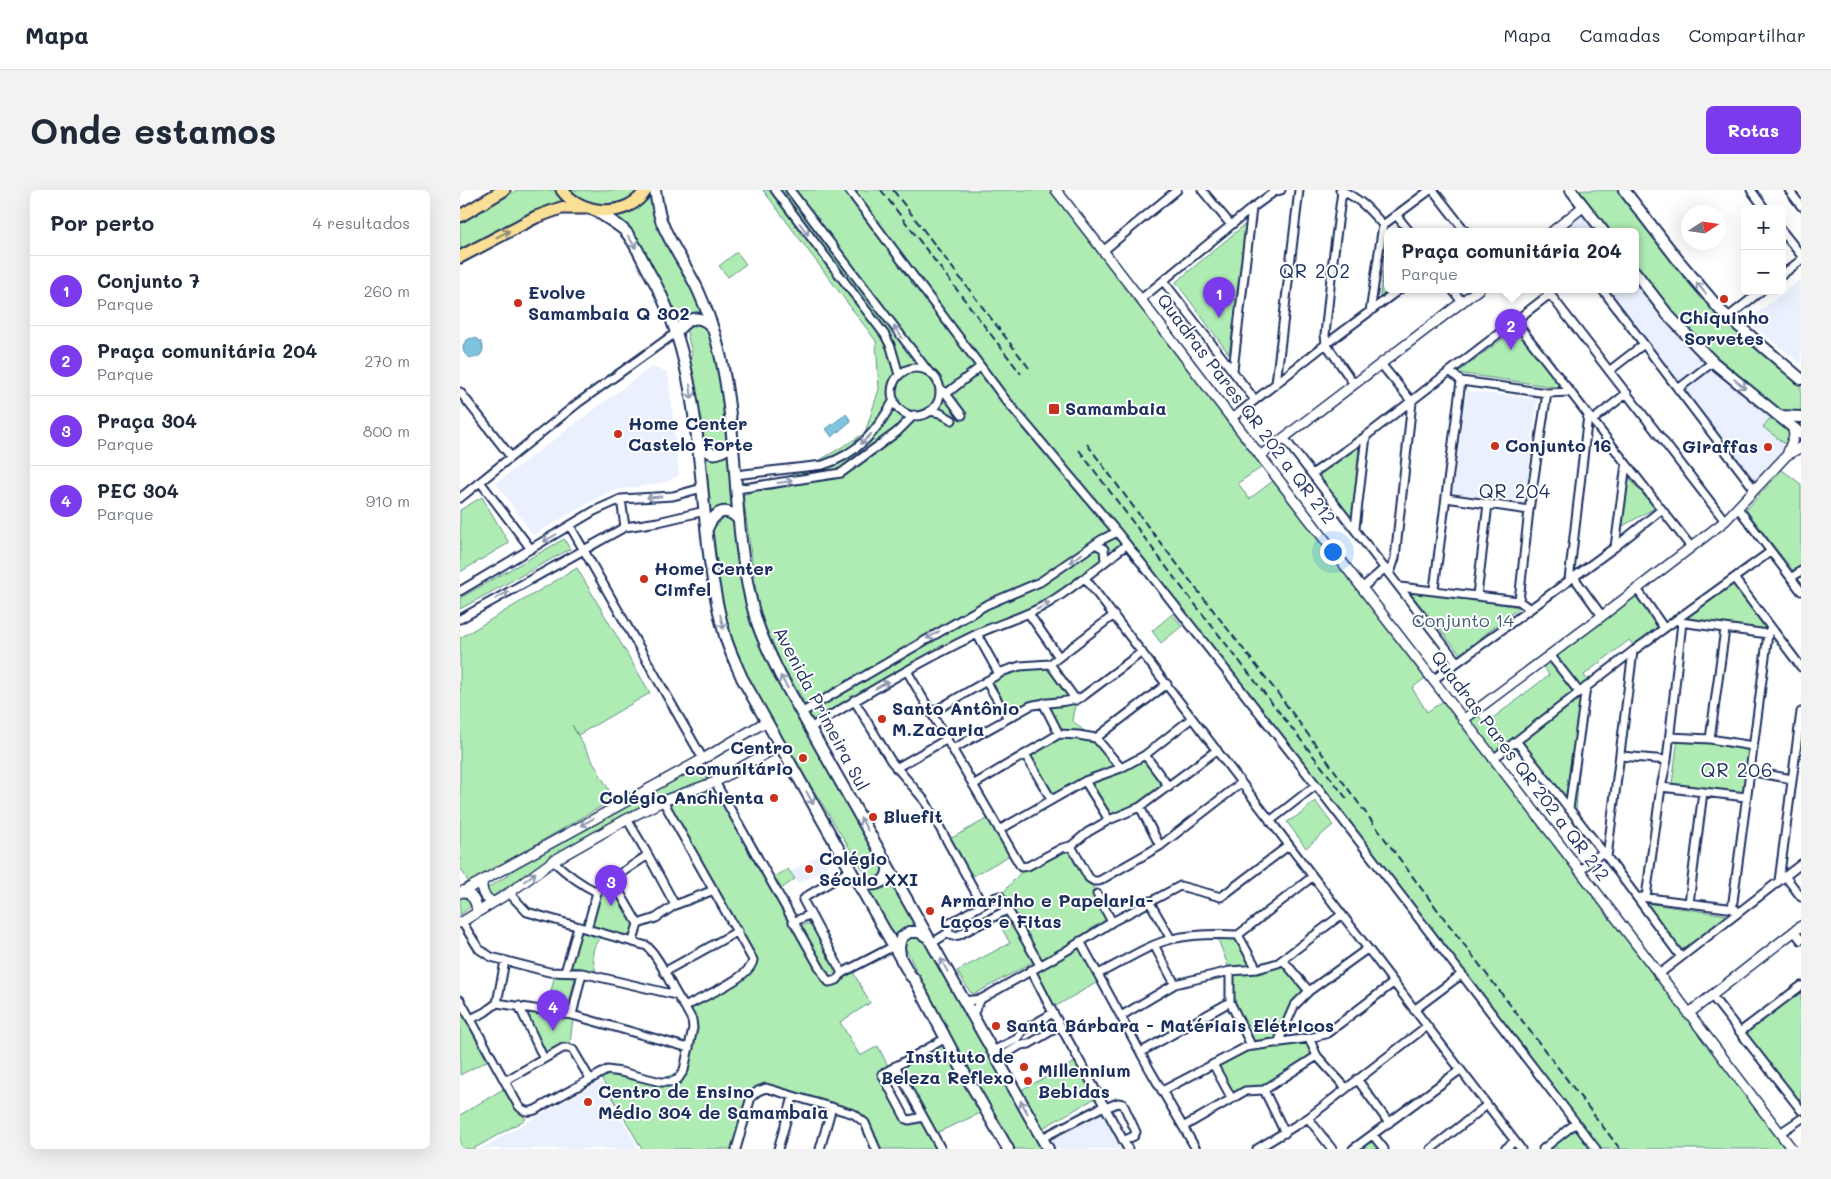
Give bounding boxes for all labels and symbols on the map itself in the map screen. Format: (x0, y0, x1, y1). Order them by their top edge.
north arrow (1681, 205, 1726, 250)
one-way arrow (799, 222, 810, 235)
one-way arrow (495, 229, 510, 238)
one-way arrow (627, 235, 637, 249)
district label: QR 202 (1279, 258, 1351, 283)
pin: 1 (1203, 277, 1235, 318)
place label: Evolve Samambaia Q 302 (528, 280, 689, 325)
one-way arrow (1695, 281, 1706, 294)
street label: Quadras Pares QR 202 a QR 212 (1152, 290, 1340, 528)
marker: Chiquinho Sorvetes (1718, 293, 1730, 305)
marker: Evolve Samambaia Q 302 (512, 297, 524, 309)
place label: Chiquinho Sorvetes (1679, 305, 1769, 350)
pin: 2 (1495, 309, 1527, 350)
one-way arrow (893, 326, 904, 339)
one-way arrow (1733, 378, 1746, 389)
one-way arrow (686, 384, 696, 400)
place label: Samambaia (1065, 396, 1167, 420)
marker: Samambaia (1047, 402, 1061, 416)
place label: Home Center Castelo Forte (628, 411, 753, 456)
marker: Home Center Castelo Forte (612, 428, 624, 440)
one-way arrow (860, 433, 872, 446)
place label: Conjunto 16 (1505, 433, 1611, 457)
place label: Giraffas (1682, 434, 1758, 458)
marker: Conjunto 16 (1489, 440, 1501, 452)
marker: Giraffas (1762, 441, 1774, 453)
one-way arrow (777, 477, 793, 487)
district label: QR 204 (1479, 478, 1551, 503)
one-way arrow (646, 492, 662, 501)
one-way arrow (544, 533, 558, 543)
your location (1320, 539, 1346, 565)
one-way arrow (1069, 553, 1083, 563)
place label: Home Center Cimfel (654, 556, 773, 601)
marker: Home Center Cimfel (638, 573, 650, 585)
one-way arrow (495, 590, 509, 600)
one-way arrow (1035, 601, 1050, 610)
park label: Conjunto 14 (1412, 608, 1515, 632)
one-way arrow (718, 614, 727, 630)
street label: Avenida Primeira Sul (769, 622, 875, 795)
one-way arrow (926, 630, 941, 640)
street label: Quadras Pares QR 202 a QR 212 (1426, 645, 1616, 886)
one-way arrow (779, 675, 789, 690)
one-way arrow (874, 680, 889, 690)
place label: Santo Antônio M.Zacaria (892, 696, 1019, 741)
marker: Santo Antônio M.Zacaria (876, 713, 888, 725)
place label: Centro comunitário (685, 735, 793, 780)
marker: Centro comunitário (797, 752, 809, 764)
district label: QR 206 (1701, 757, 1773, 782)
place label: Colégio Anchienta (599, 785, 764, 809)
one-way arrow (806, 790, 816, 805)
marker: Colégio Anchienta (768, 792, 780, 804)
place label: Bluefit (883, 804, 943, 828)
marker: Bluefit (867, 811, 879, 823)
one-way arrow (859, 816, 869, 831)
one-way arrow (580, 817, 595, 827)
place label: Colégio Século XXI (819, 846, 918, 891)
marker: Colégio Século XXI (803, 863, 815, 875)
pin: 3 (595, 865, 627, 906)
one-way arrow (523, 872, 537, 882)
place label: Armarinho e Papelaria- Laços e Fitas (940, 888, 1154, 933)
marker: Armarinho e Papelaria- Laços e Fitas (924, 905, 936, 917)
one-way arrow (939, 958, 948, 973)
pin: 4 (537, 990, 569, 1031)
place label: Santa Bárbara - Matériais Elétricos (1006, 1013, 1334, 1037)
marker: Santa Bárbara - Matériais Elétricos (990, 1020, 1002, 1032)
place label: Instituto de Beleza Reflexo (881, 1044, 1014, 1089)
place label: Millennium Bebidas (1038, 1058, 1130, 1103)
marker: Instituto de Beleza Reflexo (1018, 1061, 1030, 1073)
marker: Millennium Bebidas (1022, 1075, 1034, 1087)
place label: Centro de Ensino Médio 304 de Samambaia (598, 1079, 829, 1124)
marker: Centro de Ensino Médio 304 de Samambaia (582, 1096, 594, 1108)
one-way arrow (1018, 1100, 1028, 1114)

